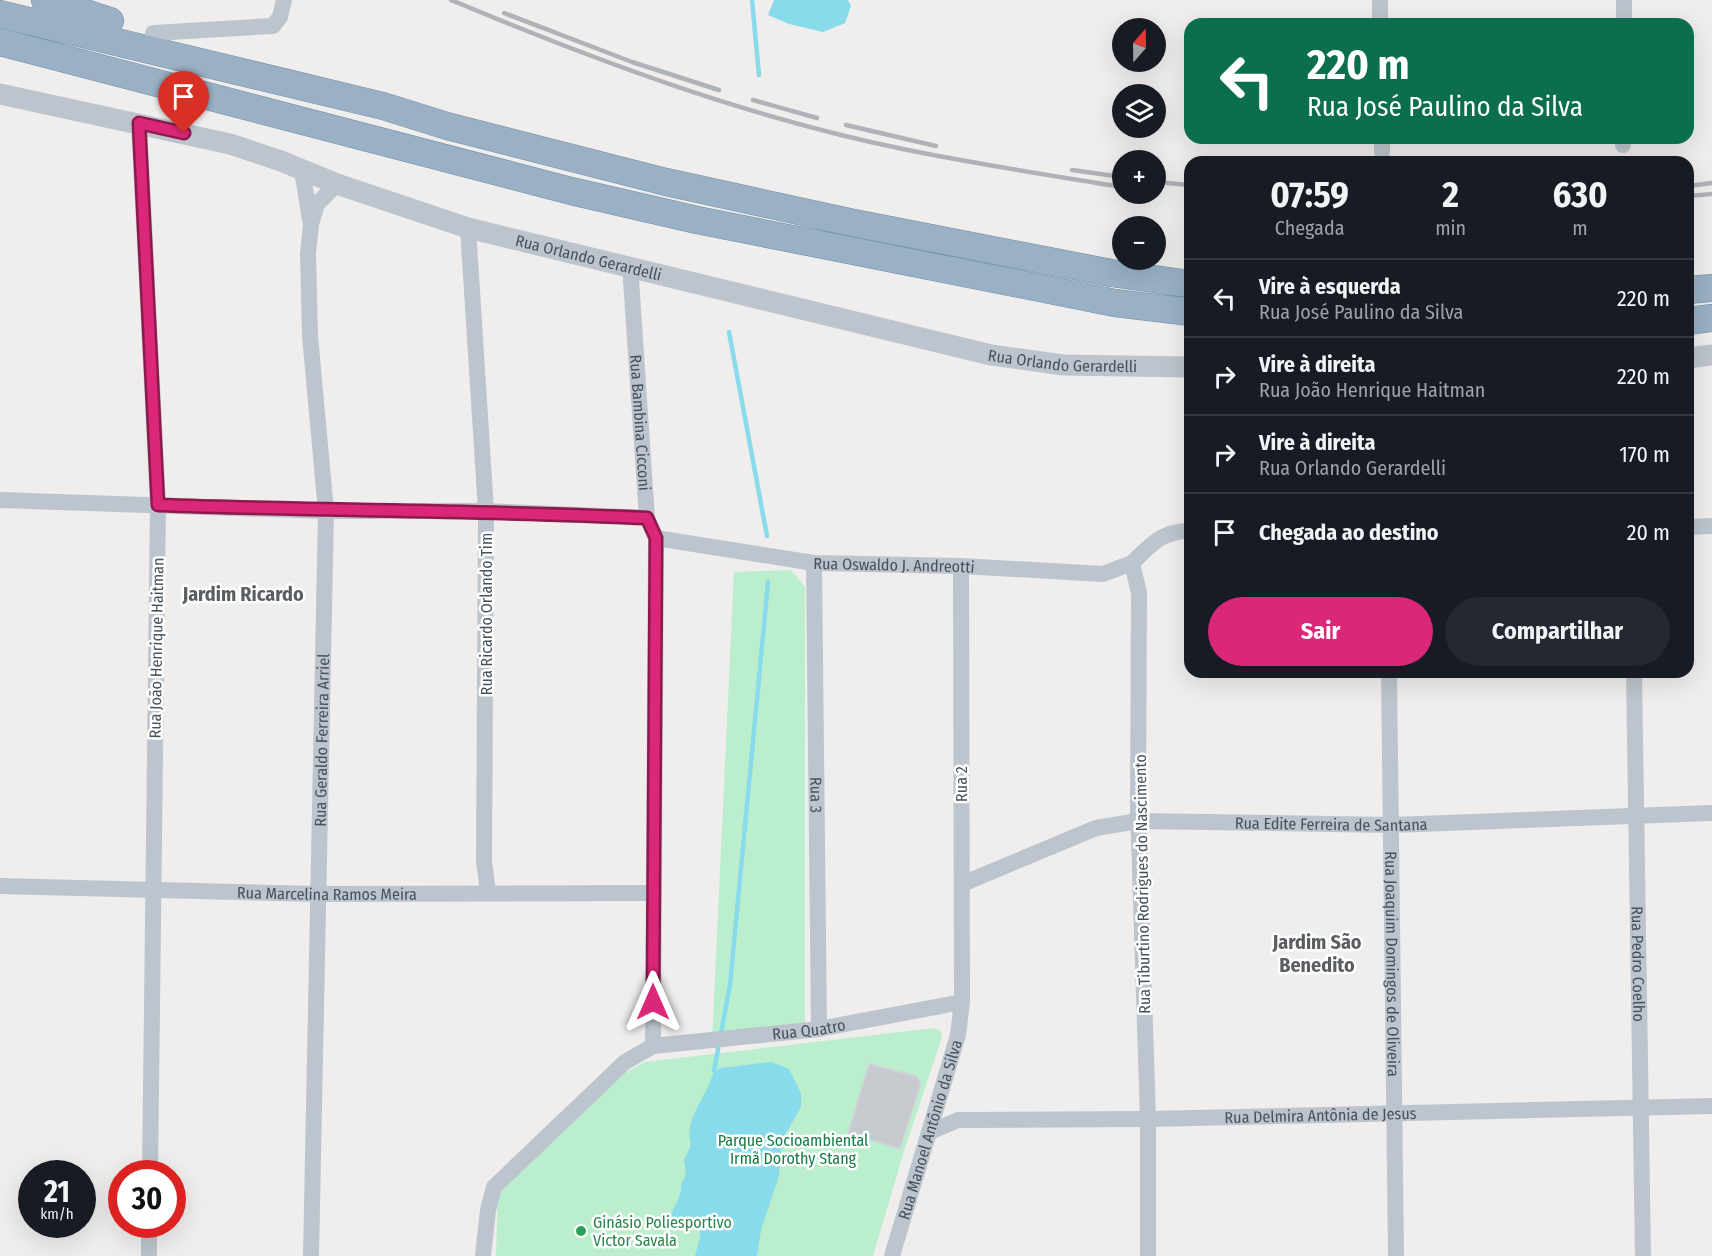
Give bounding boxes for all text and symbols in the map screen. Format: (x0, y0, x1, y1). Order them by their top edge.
north arrow (1112, 18, 1166, 72)
map controls (1112, 18, 1166, 270)
text: 220 m (1307, 40, 1410, 90)
icon: left (1208, 42, 1286, 120)
pin (158, 71, 209, 133)
icon: arrive (167, 80, 200, 113)
button: layers (1112, 84, 1166, 138)
text: Rua José Paulino da Silva (1307, 91, 1583, 123)
button: + (1112, 150, 1166, 204)
text: 07:59 (1270, 173, 1349, 217)
text: 2 (1442, 173, 1459, 217)
text: 630 (1552, 173, 1608, 217)
button: − (1112, 216, 1166, 270)
text: Chegada (1275, 216, 1344, 240)
text: min (1435, 216, 1466, 240)
text: m (1572, 216, 1588, 240)
street label: Rua Orlando Gerardelli (514, 231, 664, 285)
text: Vire à esquerda (1259, 273, 1401, 300)
icon: left (1208, 282, 1241, 315)
text: 220 m (1617, 285, 1670, 312)
text: Rua José Paulino da Silva (1259, 300, 1463, 324)
street label: Rua Orlando Gerardelli (987, 346, 1137, 376)
text: Vire à direita (1259, 351, 1375, 378)
street label: Rua Bambina Cicconi (626, 354, 654, 491)
icon: right (1208, 360, 1241, 393)
text: 220 m (1617, 363, 1670, 390)
text: Rua João Henrique Haitman (1259, 378, 1485, 402)
text: Vire à direita (1259, 429, 1375, 456)
icon: right (1208, 438, 1241, 471)
text: 170 m (1619, 441, 1670, 468)
text: Rua Orlando Gerardelli (1259, 456, 1446, 480)
icon: arrive (1208, 516, 1241, 549)
text: Chegada ao destino (1259, 519, 1439, 546)
text: 20 m (1627, 519, 1670, 546)
street label: Rua Ricardo Orlando Tim (477, 533, 496, 695)
street label: Rua Oswaldo J. Andreotti (813, 554, 975, 577)
street label: Rua João Henrique Haitman (145, 557, 168, 739)
district label: Jardim Ricardo (181, 582, 304, 606)
button: Sair (1208, 597, 1433, 666)
button: Compartilhar (1445, 597, 1670, 666)
street label: Rua Geraldo Ferreira Arriel (311, 653, 333, 827)
street label: Rua Tiburtino Rodrigues do Nascimento (1131, 754, 1154, 1014)
street label: Rua 2 (952, 766, 971, 802)
street label: Rua 3 (806, 777, 826, 813)
street label: Rua Edite Ferreira de Santana (1235, 814, 1428, 835)
street label: Rua Joaquim Domingos de Oliveira (1381, 851, 1403, 1077)
street label: Rua Marcelina Ramos Meira (237, 883, 417, 904)
street label: Rua Pedro Coelho (1628, 906, 1648, 1022)
district label: Jardim São Benedito (1272, 930, 1362, 977)
position arrow (621, 970, 685, 1034)
street label: Rua Quatro (771, 1015, 847, 1044)
street label: Rua Manoel Antônio da Silva (894, 1037, 966, 1222)
street label: Rua Delmira Antônia de Jesus (1224, 1104, 1417, 1127)
park label: Parque Socioambiental Irmã Dorothy Stang (718, 1131, 868, 1168)
speed limit sign: 30 (108, 1160, 186, 1238)
text: 21 (44, 1174, 70, 1210)
text: km/h (40, 1205, 74, 1223)
place label: Ginásio Poliesportivo Victor Savala (593, 1213, 732, 1250)
marker: Ginásio Poliesportivo Victor Savala (574, 1224, 588, 1238)

